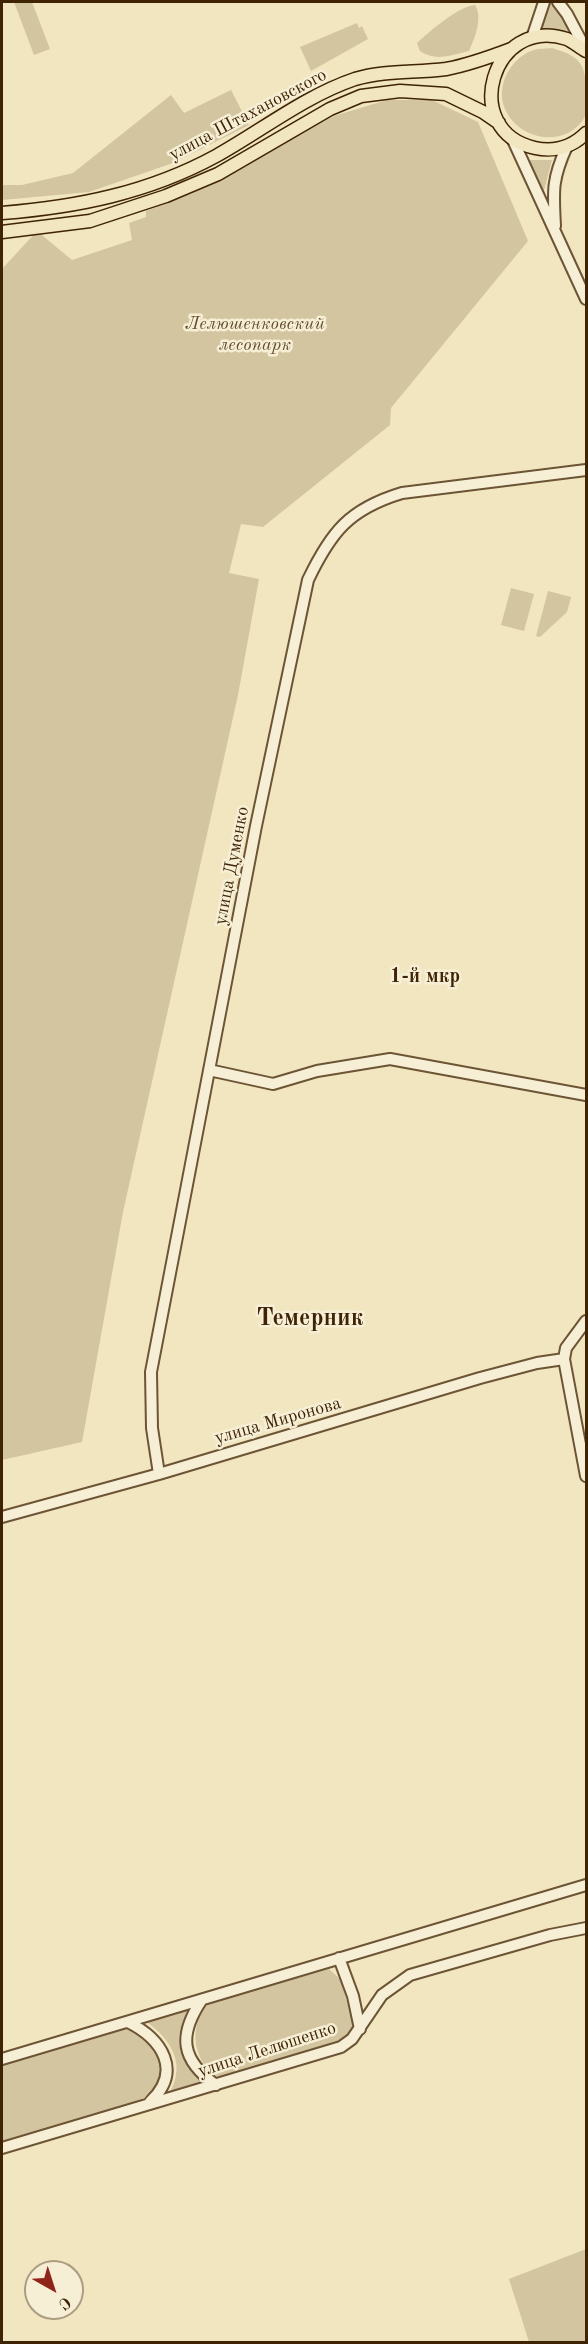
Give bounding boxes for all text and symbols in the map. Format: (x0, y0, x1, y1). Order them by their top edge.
street label: улица Штахановского (165, 64, 331, 166)
park label: Лелюшенковский лесопарк (185, 313, 325, 356)
street label: улица Думенко (210, 805, 254, 927)
district label: 1-й мкр (390, 965, 460, 989)
district label: Темерник (257, 1305, 363, 1333)
street label: улица Миронова (212, 1393, 344, 1449)
street label: улица Лелюшенко (195, 2017, 339, 2083)
north arrow (24, 2260, 84, 2320)
text: С (55, 2293, 73, 2312)

